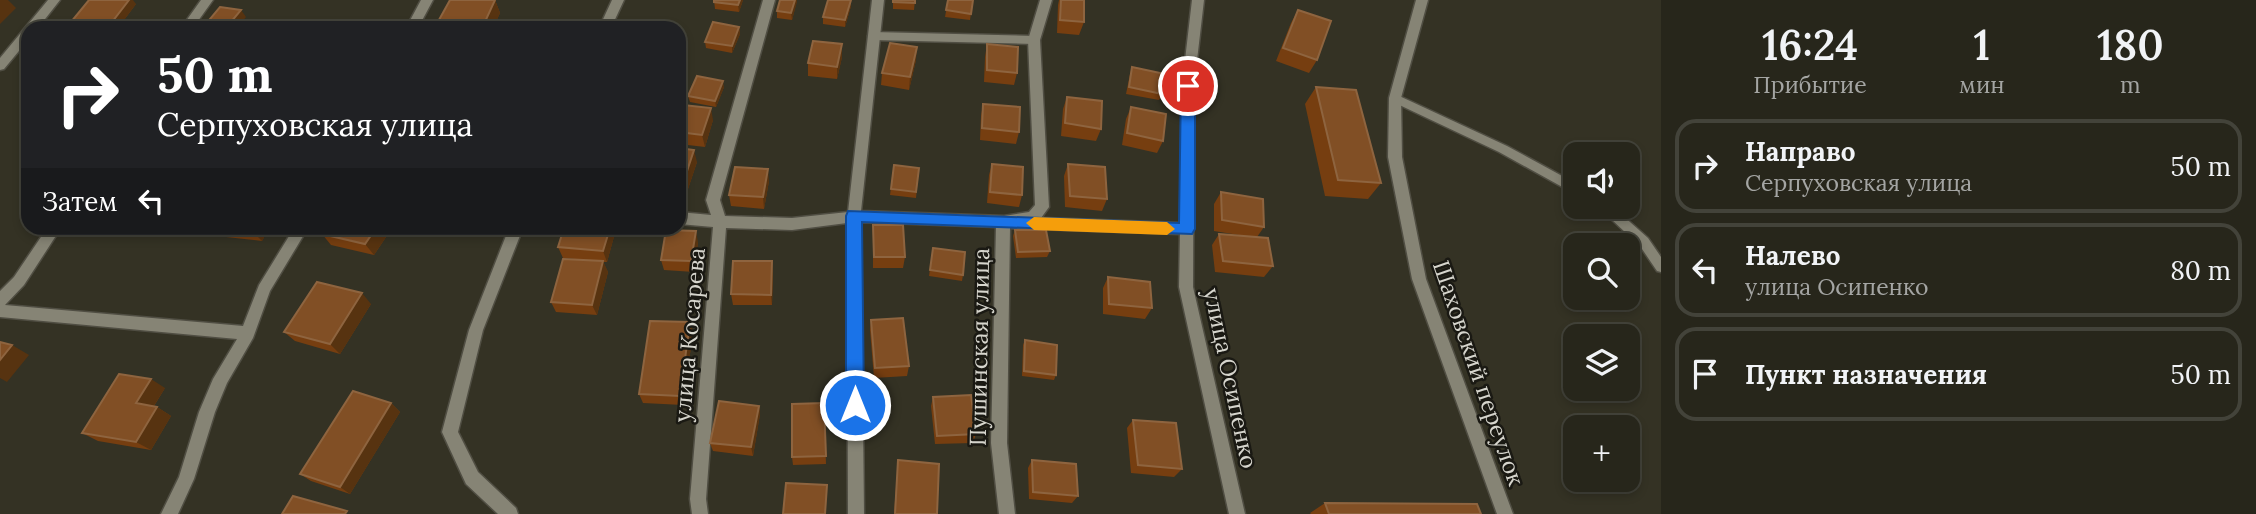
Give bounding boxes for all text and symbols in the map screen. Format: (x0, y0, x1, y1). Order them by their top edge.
text: 16:24 (1762, 18, 1858, 72)
text: 1 (1974, 18, 1990, 72)
text: 180 (2097, 18, 2164, 72)
text: 50 m (157, 43, 273, 105)
icon: right (42, 49, 133, 140)
pin (1158, 56, 1218, 116)
icon: arrive (1169, 67, 1207, 105)
text: Прибытие (1753, 70, 1867, 99)
text: мин (1959, 70, 2005, 99)
text: m (2120, 70, 2141, 99)
text: Серпуховская улица (157, 104, 473, 145)
text: Направо (1745, 135, 1856, 168)
map controls (1563, 142, 1640, 492)
button: sound (1563, 142, 1640, 219)
icon: right (1686, 147, 1724, 185)
text: 50 m (2171, 150, 2231, 183)
text: Серпуховская улица (1745, 168, 1972, 197)
icon: left (132, 182, 170, 220)
text: Затем (42, 185, 118, 218)
button: search (1563, 233, 1640, 310)
text: Налево (1745, 239, 1841, 272)
street label: улица Косарева (667, 246, 711, 423)
street label: Пушинская улица (963, 248, 995, 446)
icon: left (1686, 251, 1724, 289)
text: 80 m (2170, 254, 2231, 287)
street label: Шаховский переулок (1427, 257, 1531, 490)
text: улица Осипенко (1745, 272, 1929, 301)
street label: улица Осипенко (1198, 285, 1264, 471)
button: layers (1563, 324, 1640, 401)
icon: arrive (1686, 355, 1724, 393)
text: Пункт назначения (1745, 358, 1987, 391)
text: 50 m (2171, 358, 2231, 391)
position arrow (818, 368, 892, 442)
button: + (1563, 415, 1640, 492)

